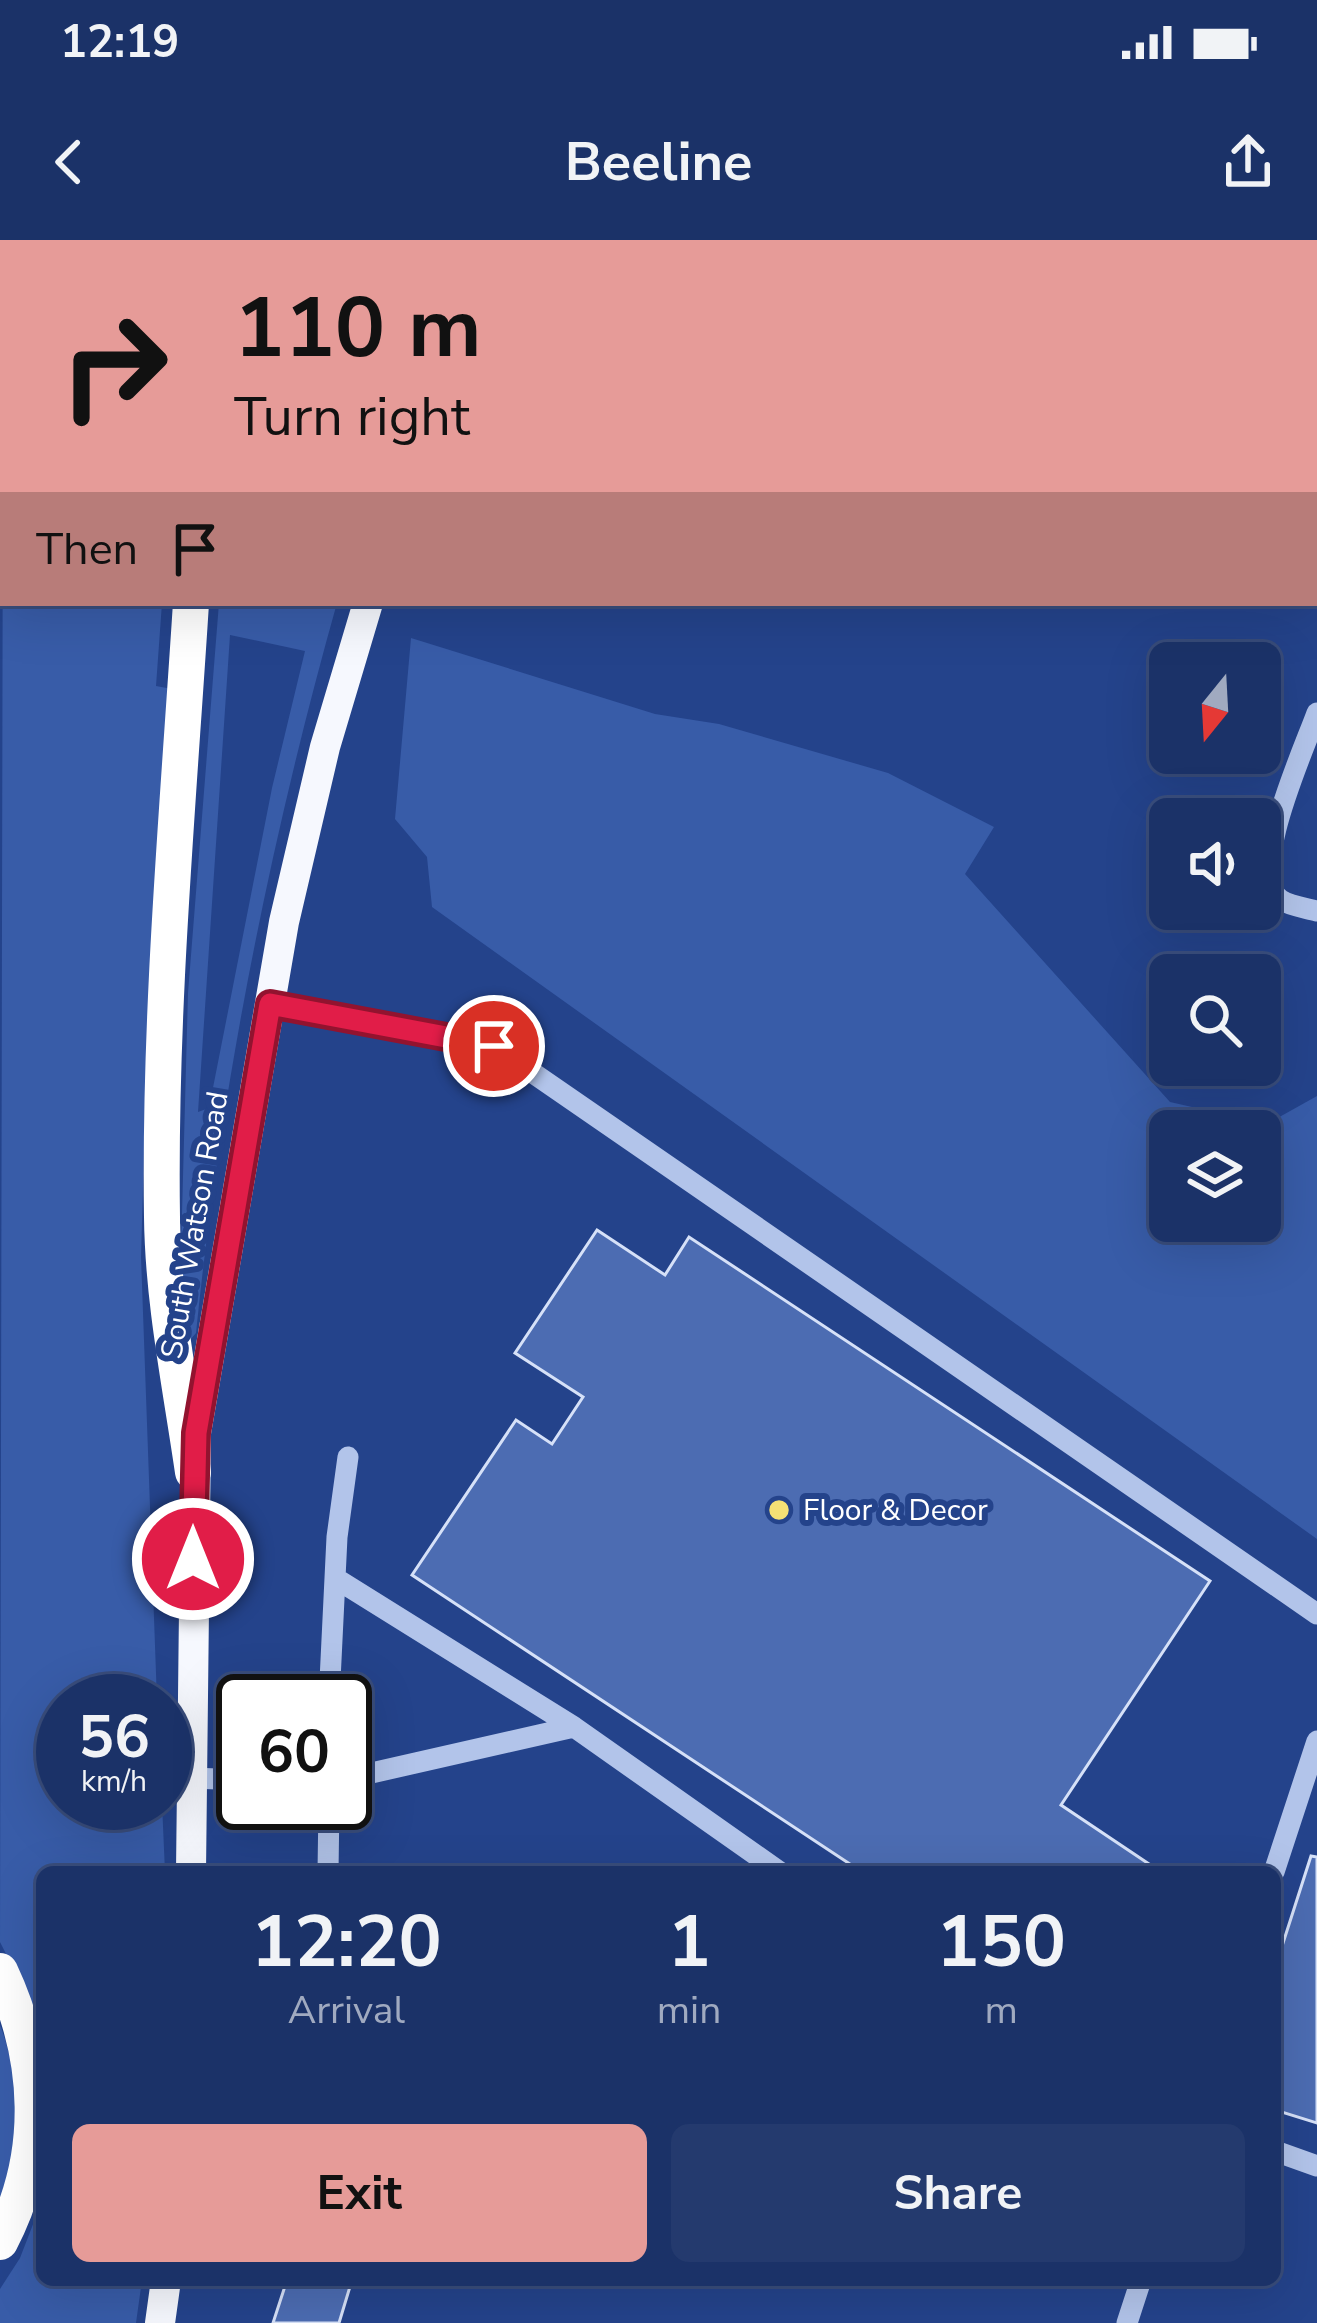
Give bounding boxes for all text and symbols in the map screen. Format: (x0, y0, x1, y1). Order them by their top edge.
text: 12:19 (60, 12, 179, 73)
text: Beeline (565, 125, 752, 199)
icon: back (36, 129, 102, 195)
icon: share (1215, 129, 1281, 195)
text: 110 m (234, 271, 482, 386)
icon: right (36, 288, 192, 444)
text: Turn right (234, 380, 470, 454)
icon: arrive (162, 516, 228, 582)
text: Then (36, 519, 138, 580)
north arrow (1149, 642, 1281, 774)
map controls (1149, 642, 1281, 1242)
button: sound (1149, 798, 1281, 930)
button: search (1149, 954, 1281, 1086)
pin (443, 995, 545, 1097)
icon: arrive (461, 1013, 527, 1079)
street label: South Watson Road (151, 1088, 239, 1362)
button: layers (1149, 1110, 1281, 1242)
place label: Floor & Decor (803, 1490, 988, 1531)
position arrow (130, 1496, 256, 1622)
marker: Floor & Decor (766, 1497, 792, 1523)
speed limit sign: 60 (216, 1674, 372, 1830)
text: 56 (78, 1696, 150, 1778)
text: km/h (81, 1761, 147, 1802)
text: 12:20 (251, 1893, 442, 1991)
text: 1 (667, 1893, 711, 1991)
text: 150 (936, 1893, 1066, 1991)
text: Arrival (288, 1984, 405, 2037)
text: min (657, 1984, 721, 2037)
text: m (984, 1984, 1018, 2037)
button: Exit (72, 2124, 647, 2262)
button: Share (671, 2124, 1245, 2262)

